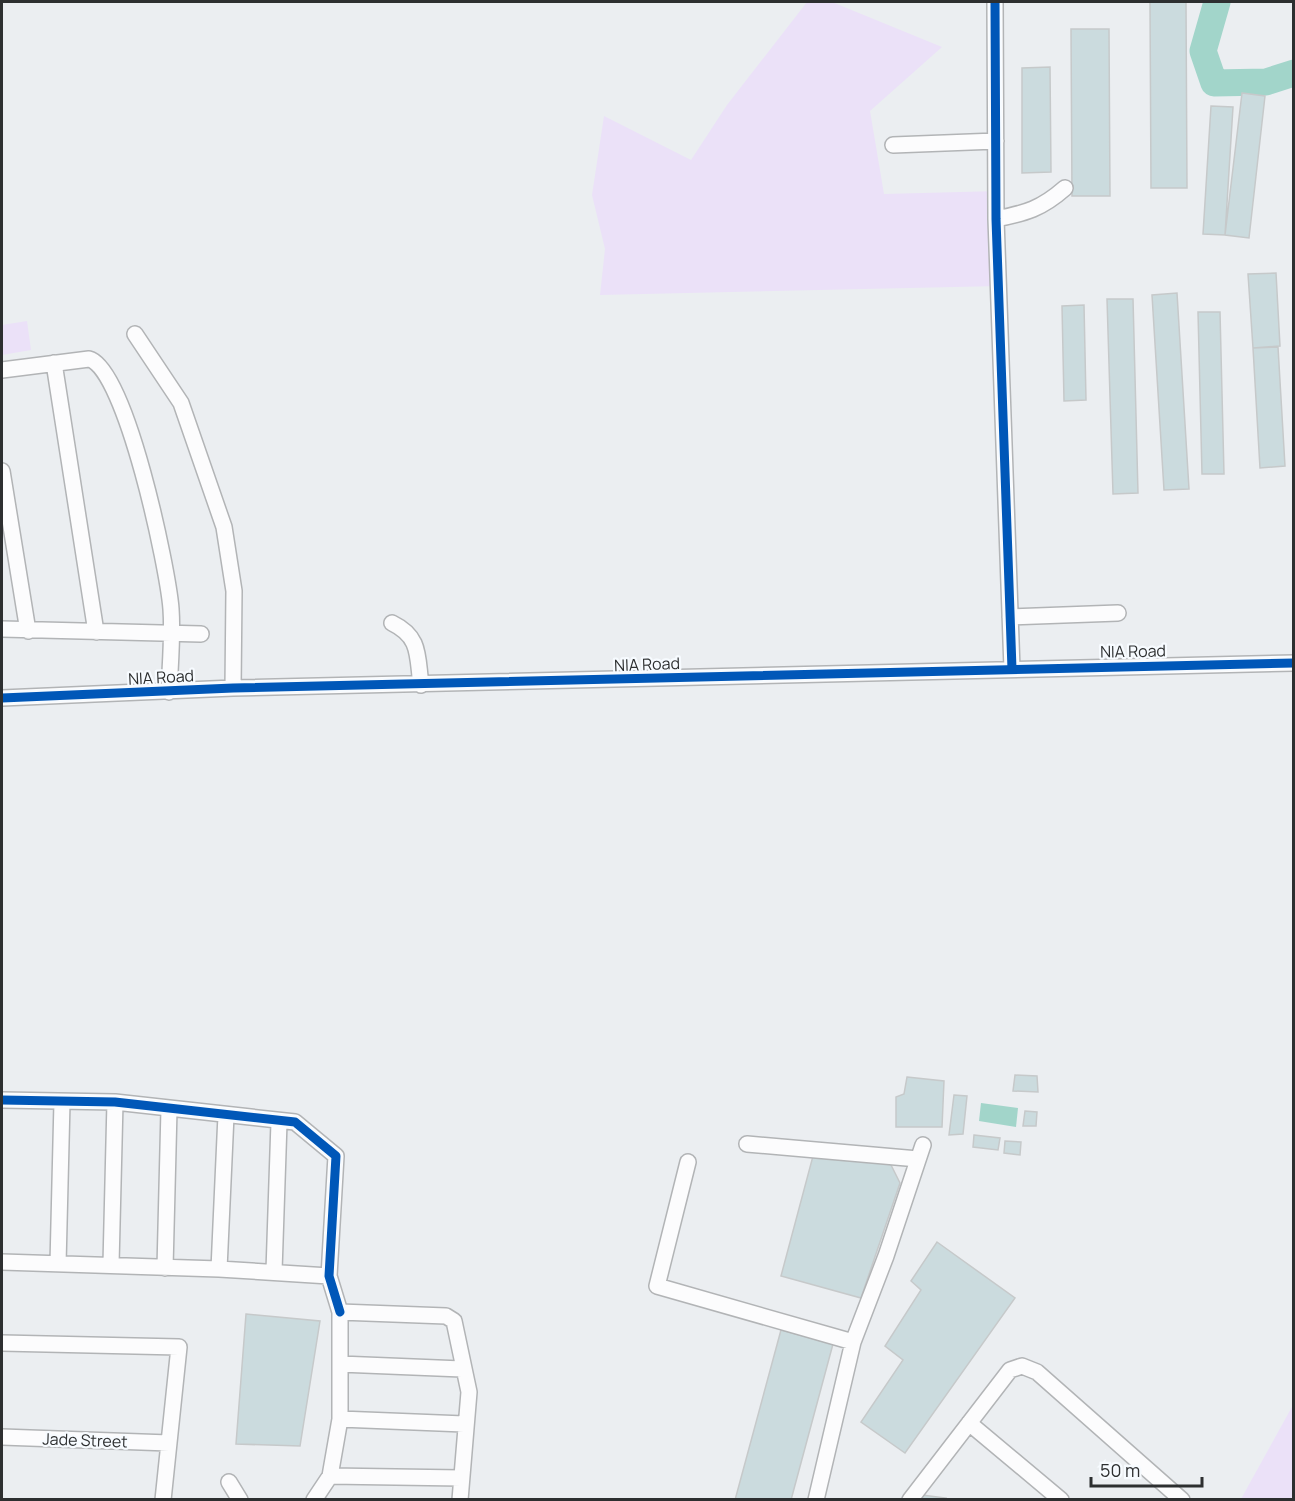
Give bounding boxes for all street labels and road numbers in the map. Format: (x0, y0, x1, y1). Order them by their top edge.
street label: NIA Road (1100, 639, 1166, 663)
street label: NIA Road (614, 652, 680, 676)
street label: NIA Road (127, 664, 195, 690)
street label: Jade Street (42, 1428, 128, 1452)

